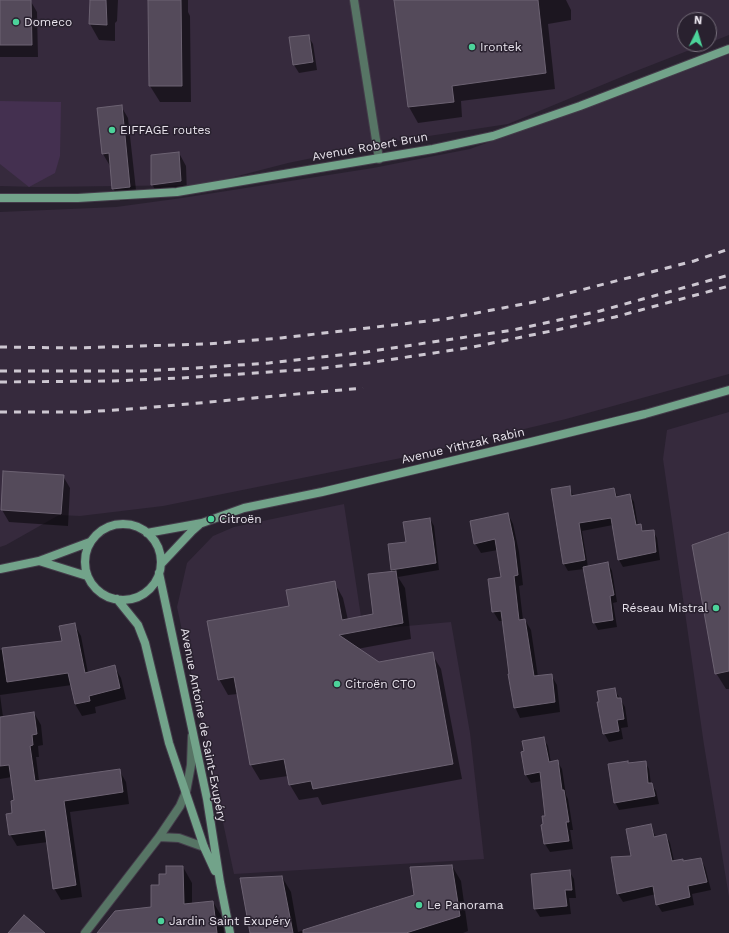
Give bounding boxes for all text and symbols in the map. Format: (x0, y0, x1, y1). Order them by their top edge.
north arrow (677, 12, 717, 52)
text: N (693, 14, 703, 27)
place label: Domeco (24, 15, 72, 29)
marker: Domeco (11, 17, 21, 27)
place label: Irontek (480, 40, 521, 54)
marker: Irontek (467, 42, 477, 52)
place label: EIFFAGE routes (120, 123, 211, 137)
marker: EIFFAGE routes (107, 125, 117, 135)
street label: Avenue Robert Brun (311, 130, 429, 164)
street label: Avenue Yithzak Rabin (400, 425, 526, 467)
place label: Citroën (219, 512, 262, 526)
marker: Citroën (206, 514, 216, 524)
place label: Réseau Mistral (622, 601, 708, 615)
marker: Réseau Mistral (711, 603, 721, 613)
street label: Avenue Antoine de Saint-Exupéry (177, 627, 229, 823)
place label: Citroën CTO (345, 677, 416, 691)
marker: Citroën CTO (332, 679, 342, 689)
place label: Le Panorama (427, 898, 503, 912)
marker: Le Panorama (414, 900, 424, 910)
place label: Jardin Saint Exupéry (169, 914, 290, 928)
marker: Jardin Saint Exupéry (156, 916, 166, 926)

